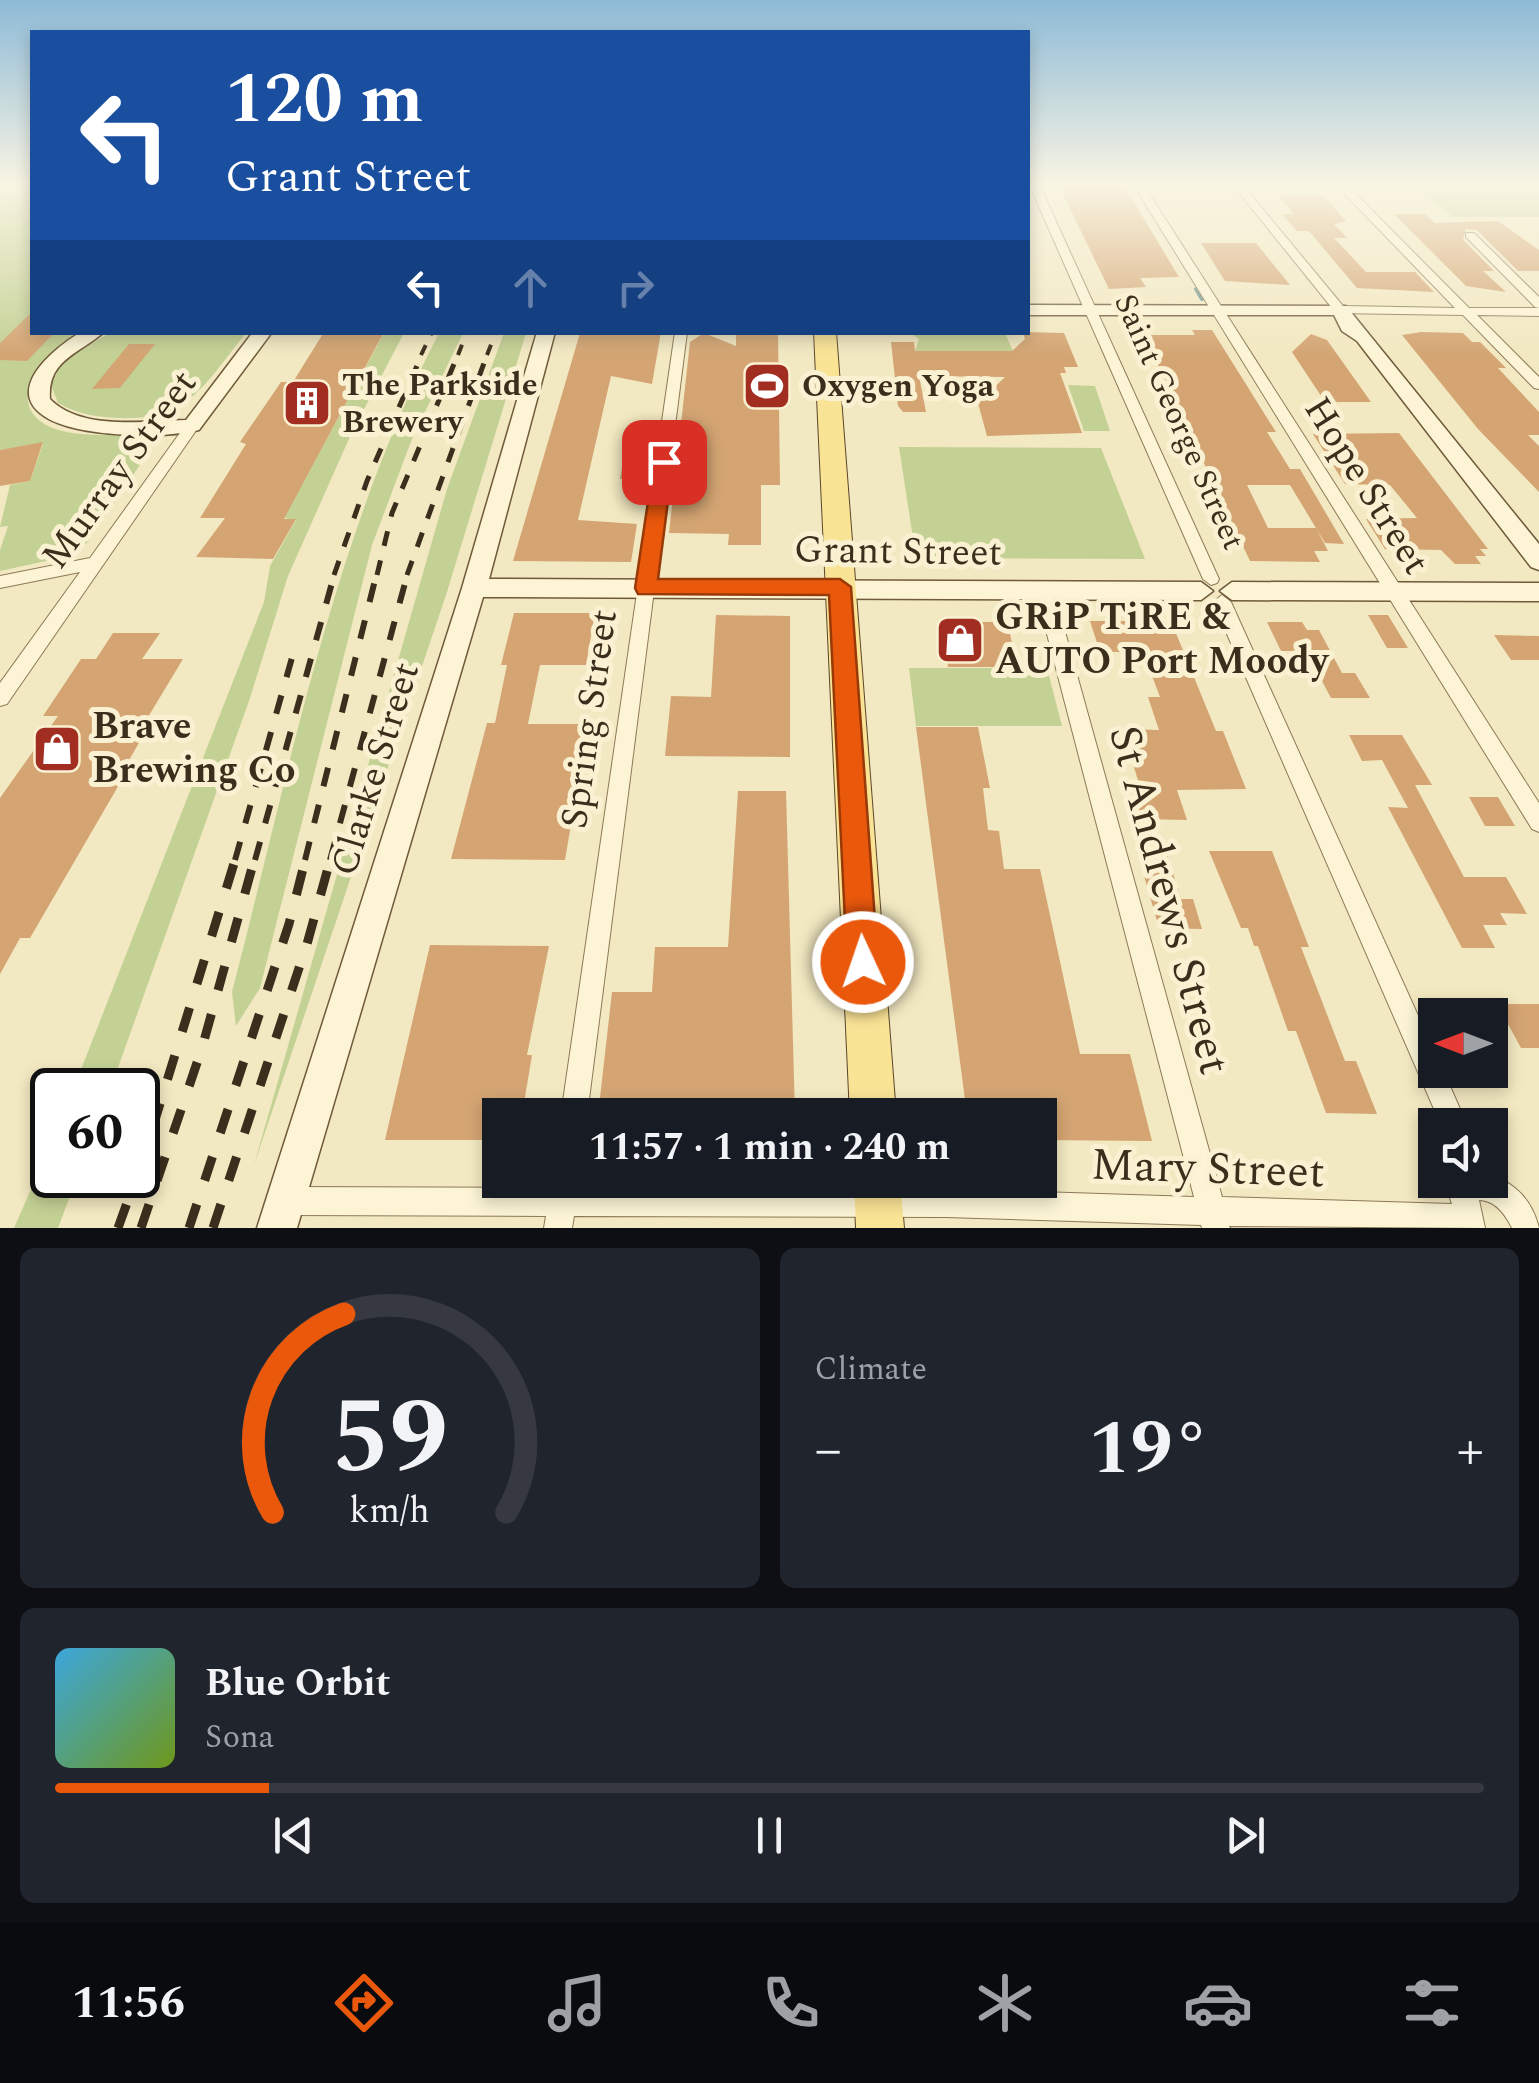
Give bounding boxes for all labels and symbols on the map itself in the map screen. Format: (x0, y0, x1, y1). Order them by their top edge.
street label: Saint George Street (1101, 286, 1257, 558)
street label: Murray Street (28, 358, 212, 582)
sports icon: Oxygen Yoga (741, 360, 793, 412)
place label: The Parkside Brewery (342, 361, 538, 447)
place label: Oxygen Yoga (802, 362, 995, 411)
building icon: The Parkside Brewery (281, 377, 333, 429)
street label: Hope Street (1288, 386, 1444, 586)
pin (622, 420, 707, 505)
street label: Grant Street (794, 521, 1002, 583)
place label: GRiP TiRE & AUTO Port Moody (995, 589, 1330, 691)
street label: Spring Street (546, 606, 634, 832)
shop icon: GRiP TiRE & AUTO Port Moody (934, 614, 986, 666)
street label: Clarke Street (316, 655, 436, 883)
place label: Brave Brewing Co (92, 698, 296, 800)
street label: St Andrews Street (1089, 718, 1249, 1082)
shop icon: Brave Brewing Co (31, 723, 83, 775)
position arrow (811, 910, 915, 1014)
north arrow (1418, 998, 1508, 1088)
speed limit sign: 60 (30, 1068, 160, 1198)
street label: Mary Street (1090, 1130, 1326, 1208)

